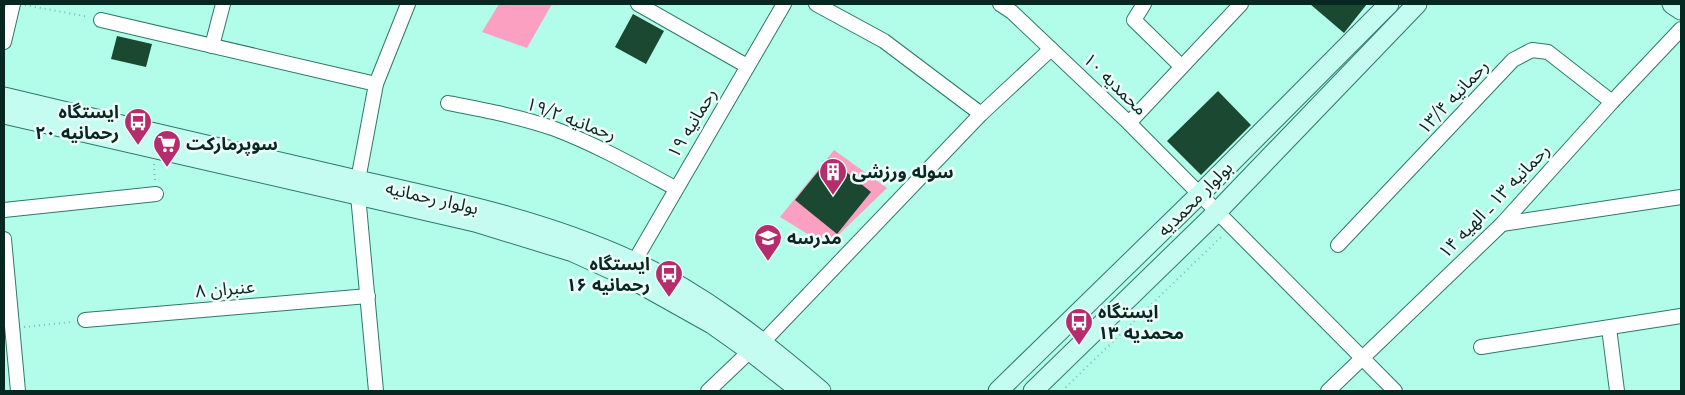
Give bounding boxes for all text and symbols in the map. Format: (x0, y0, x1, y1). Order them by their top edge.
street label: محمدیه ۱۰ (1078, 48, 1152, 120)
street label: رحمانیه ۱۳/۴ (1413, 55, 1493, 139)
street label: رحمانیه ۱۹ (663, 84, 721, 162)
street label: رحمانیه ۱۹/۲ (523, 93, 619, 145)
place label: ایستگاه رحمانیه ۲۰ (35, 101, 119, 144)
bus stop icon: ایستگاه رحمانیه ۲۰ (123, 107, 153, 146)
supermarket icon: سوپرمارکت (152, 129, 182, 168)
place label: سوپرمارکت (186, 133, 278, 156)
street label: رحمانیه ۱۳ ـ الهیه ۱۴ (1434, 139, 1554, 263)
building icon: سوله ورزشی (818, 157, 848, 196)
street label: بولوار محمدیه (1153, 157, 1237, 241)
place label: سوله ورزشی (852, 161, 954, 183)
street label: بولوار رحمانیه (383, 177, 481, 219)
school or university icon: مدرسه (753, 223, 783, 262)
place label: مدرسه (787, 227, 842, 249)
place label: ایستگاه رحمانیه ۱۶ (566, 253, 650, 296)
bus stop icon: ایستگاه رحمانیه ۱۶ (654, 259, 684, 298)
street label: عنبران ۸ (194, 275, 256, 303)
place label: ایستگاه محمدیه ۱۳ (1098, 301, 1184, 344)
bus stop icon: ایستگاه محمدیه ۱۳ (1064, 307, 1094, 346)

